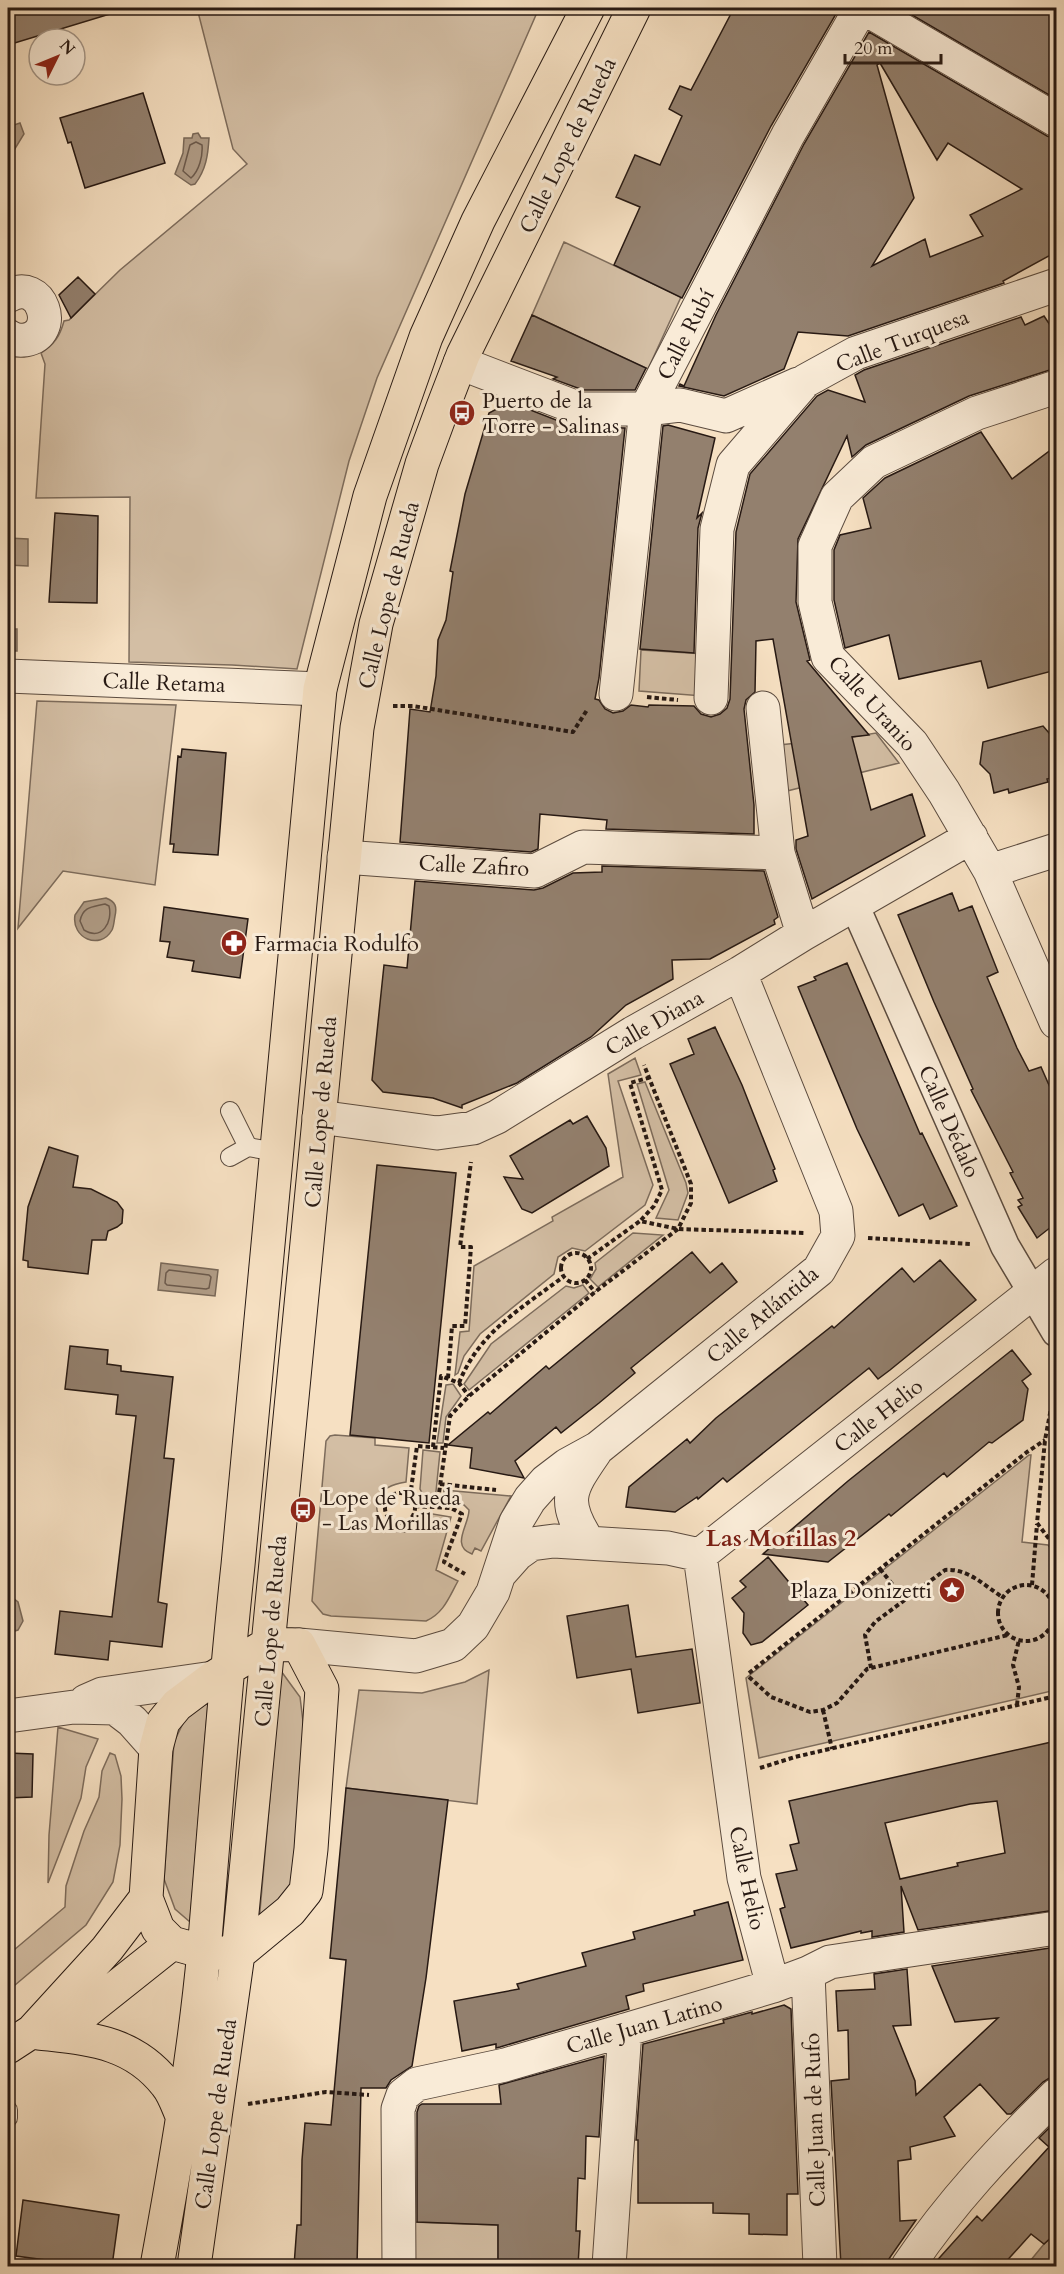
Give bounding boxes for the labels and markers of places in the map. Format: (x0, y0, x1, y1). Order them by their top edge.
place label: Puerto de la Torre - Salinas (482, 386, 619, 441)
bus stop icon: Puerto de la Torre - Salinas (447, 398, 477, 428)
pharmacy icon: Farmacia Rodulfo (219, 928, 249, 958)
place label: Farmacia Rodulfo (254, 929, 419, 959)
place label: Lope de Rueda - Las Morillas (322, 1483, 461, 1538)
bus stop icon: Lope de Rueda - Las Morillas (288, 1495, 318, 1525)
place icon: Plaza Donizetti (937, 1575, 967, 1605)
place label: Plaza Donizetti (790, 1576, 932, 1606)

